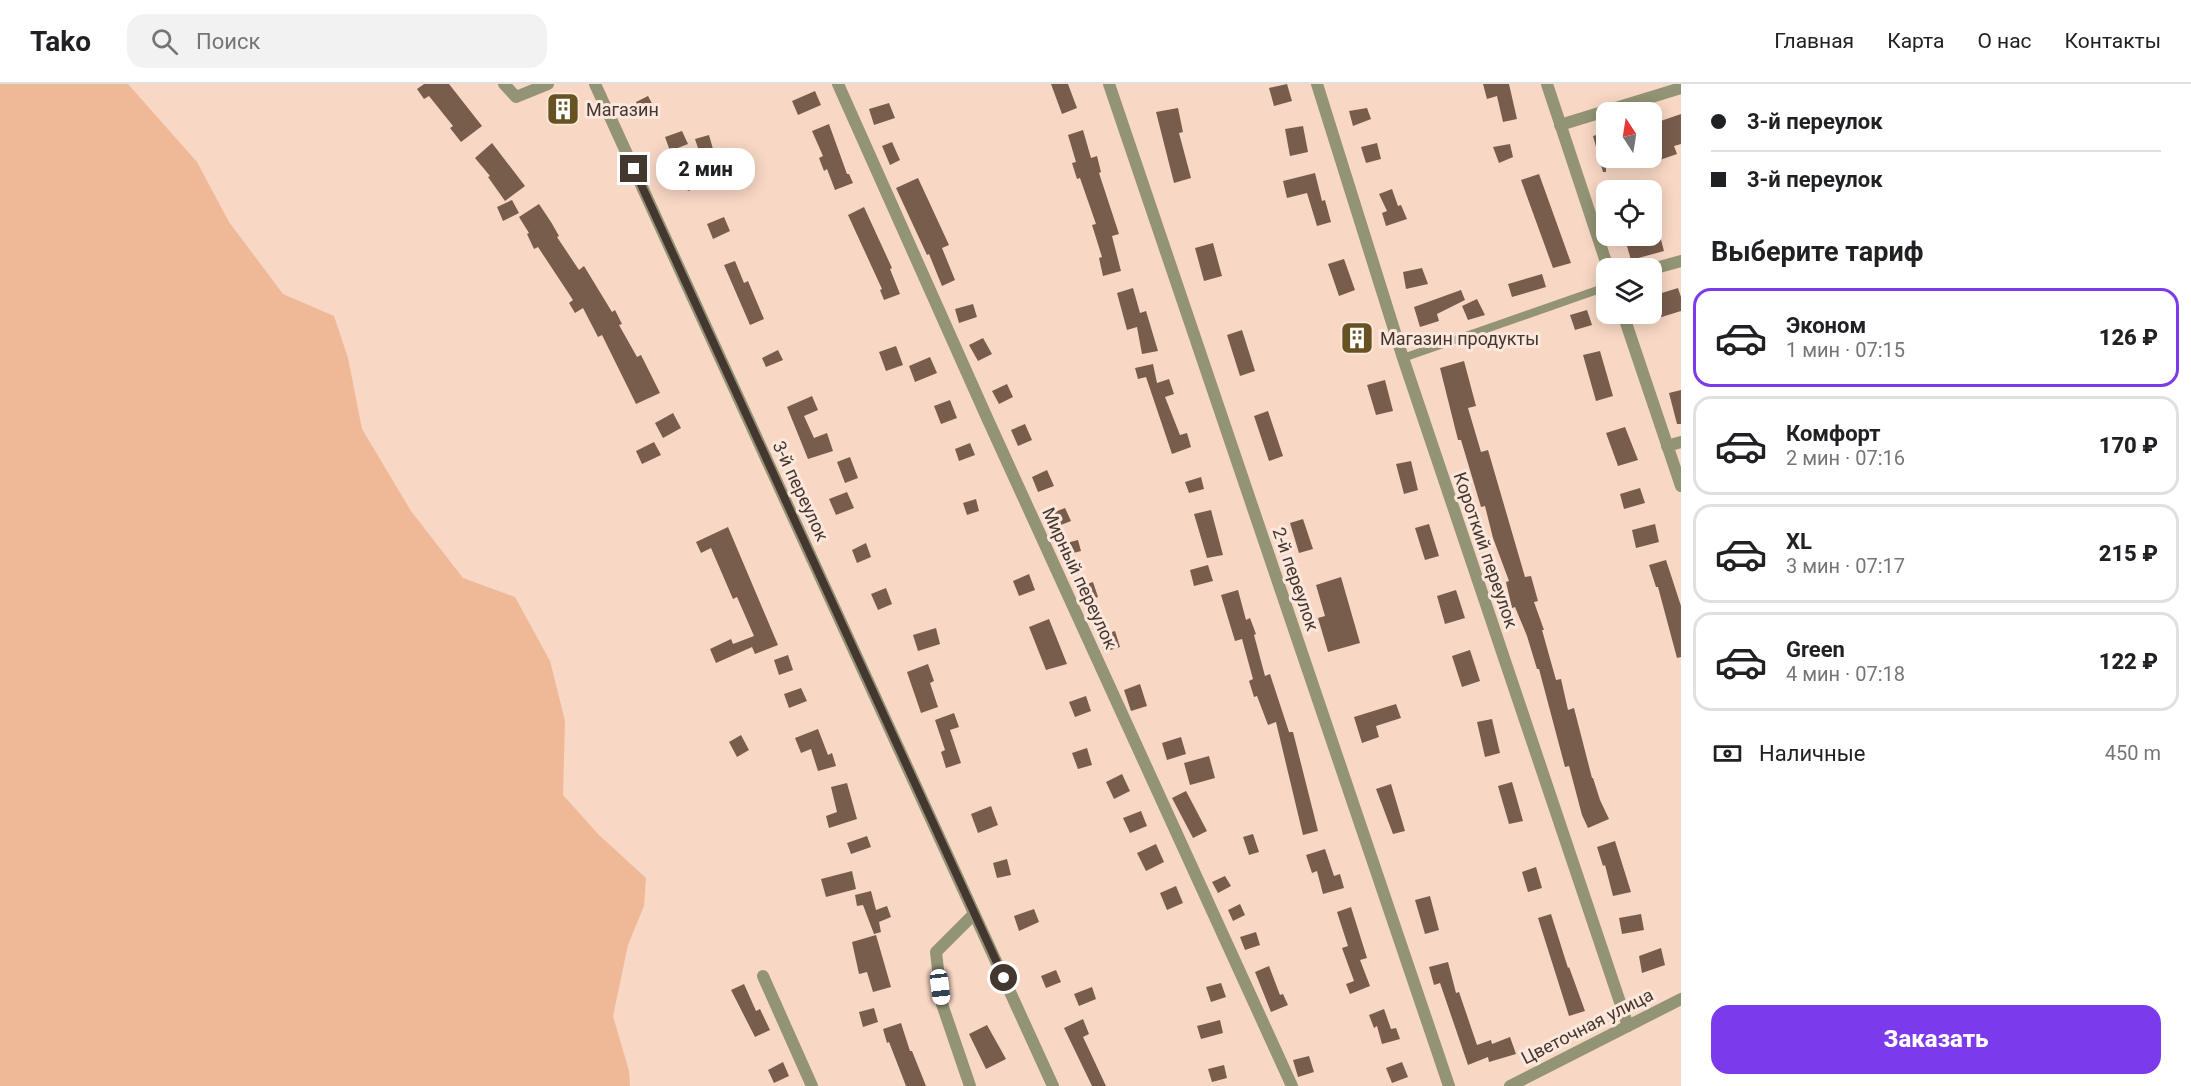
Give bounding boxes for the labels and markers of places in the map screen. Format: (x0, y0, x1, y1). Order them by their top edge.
building icon: Магазин (545, 91, 581, 127)
place label: Магазин (586, 99, 659, 120)
building icon: Магазин продукты (1339, 320, 1375, 356)
place label: Магазин продукты (1380, 328, 1539, 349)

